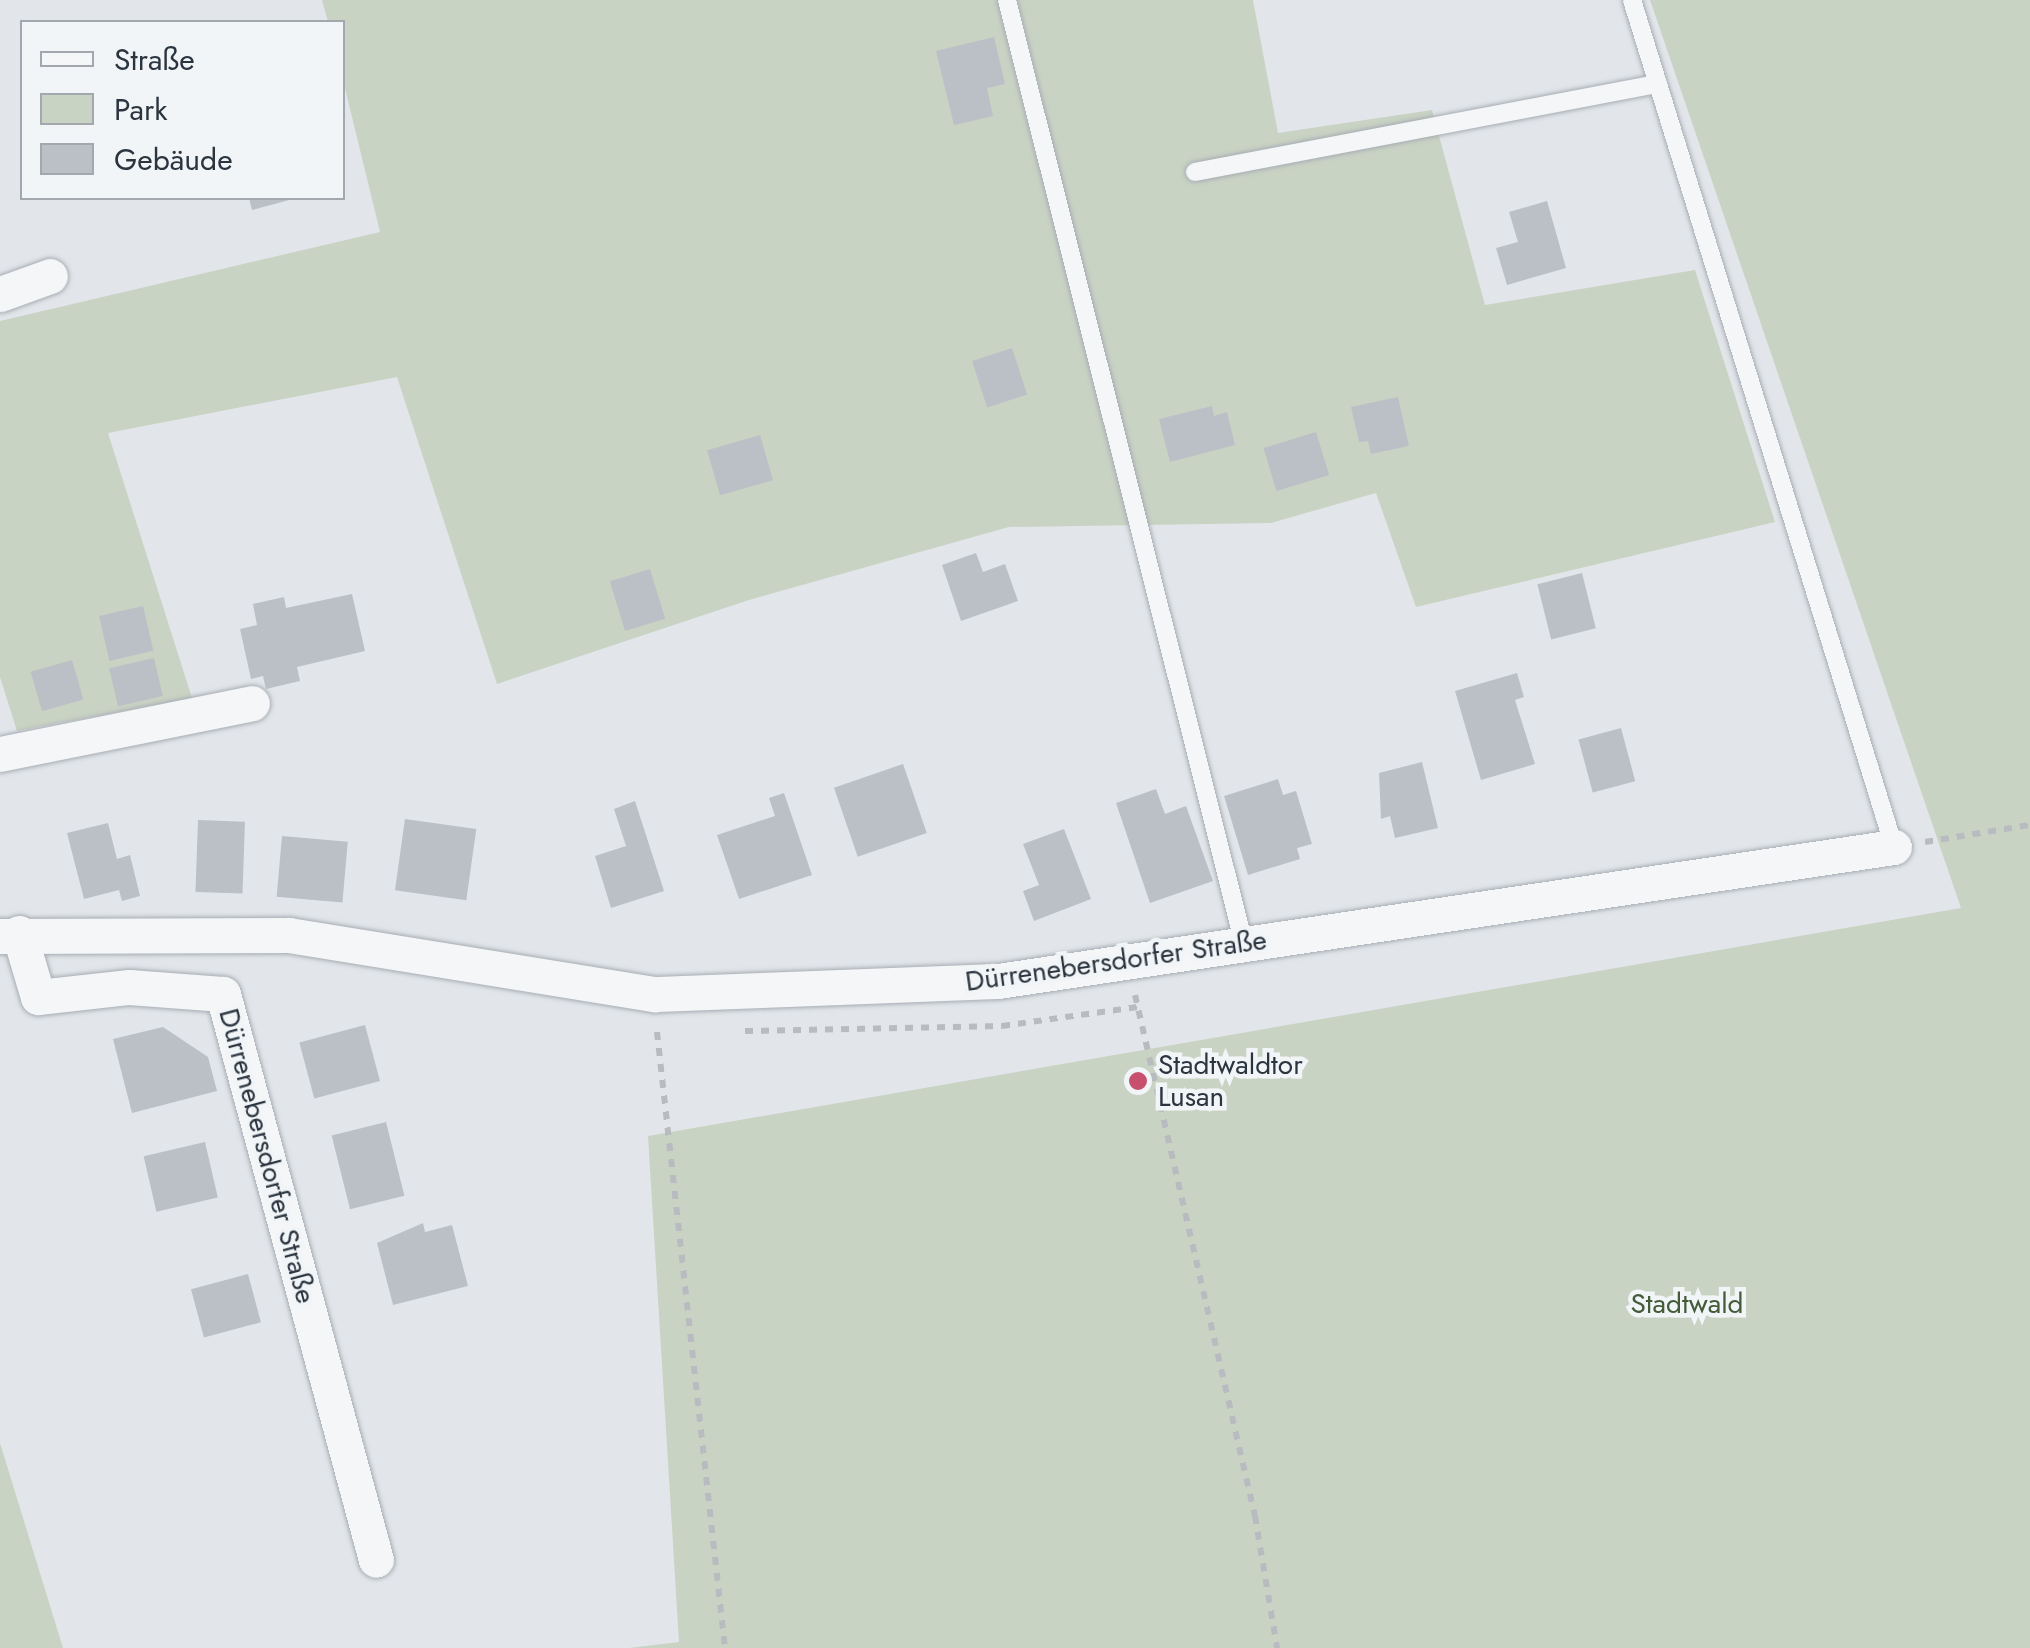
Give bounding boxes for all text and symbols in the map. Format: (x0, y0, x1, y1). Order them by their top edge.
legend (20, 20, 345, 200)
text: Straße (114, 38, 195, 81)
text: Park (114, 88, 167, 131)
text: Gebäude (114, 138, 233, 181)
street label: Dürrenebersdorfer Straße (963, 923, 1269, 999)
street label: Dürrenebersdorfer Straße (211, 1005, 323, 1307)
place label: Stadtwaldtor Lusan (1158, 1048, 1303, 1114)
marker: Stadtwaldtor Lusan (1127, 1070, 1149, 1092)
park label: Stadtwald (1630, 1287, 1744, 1321)

